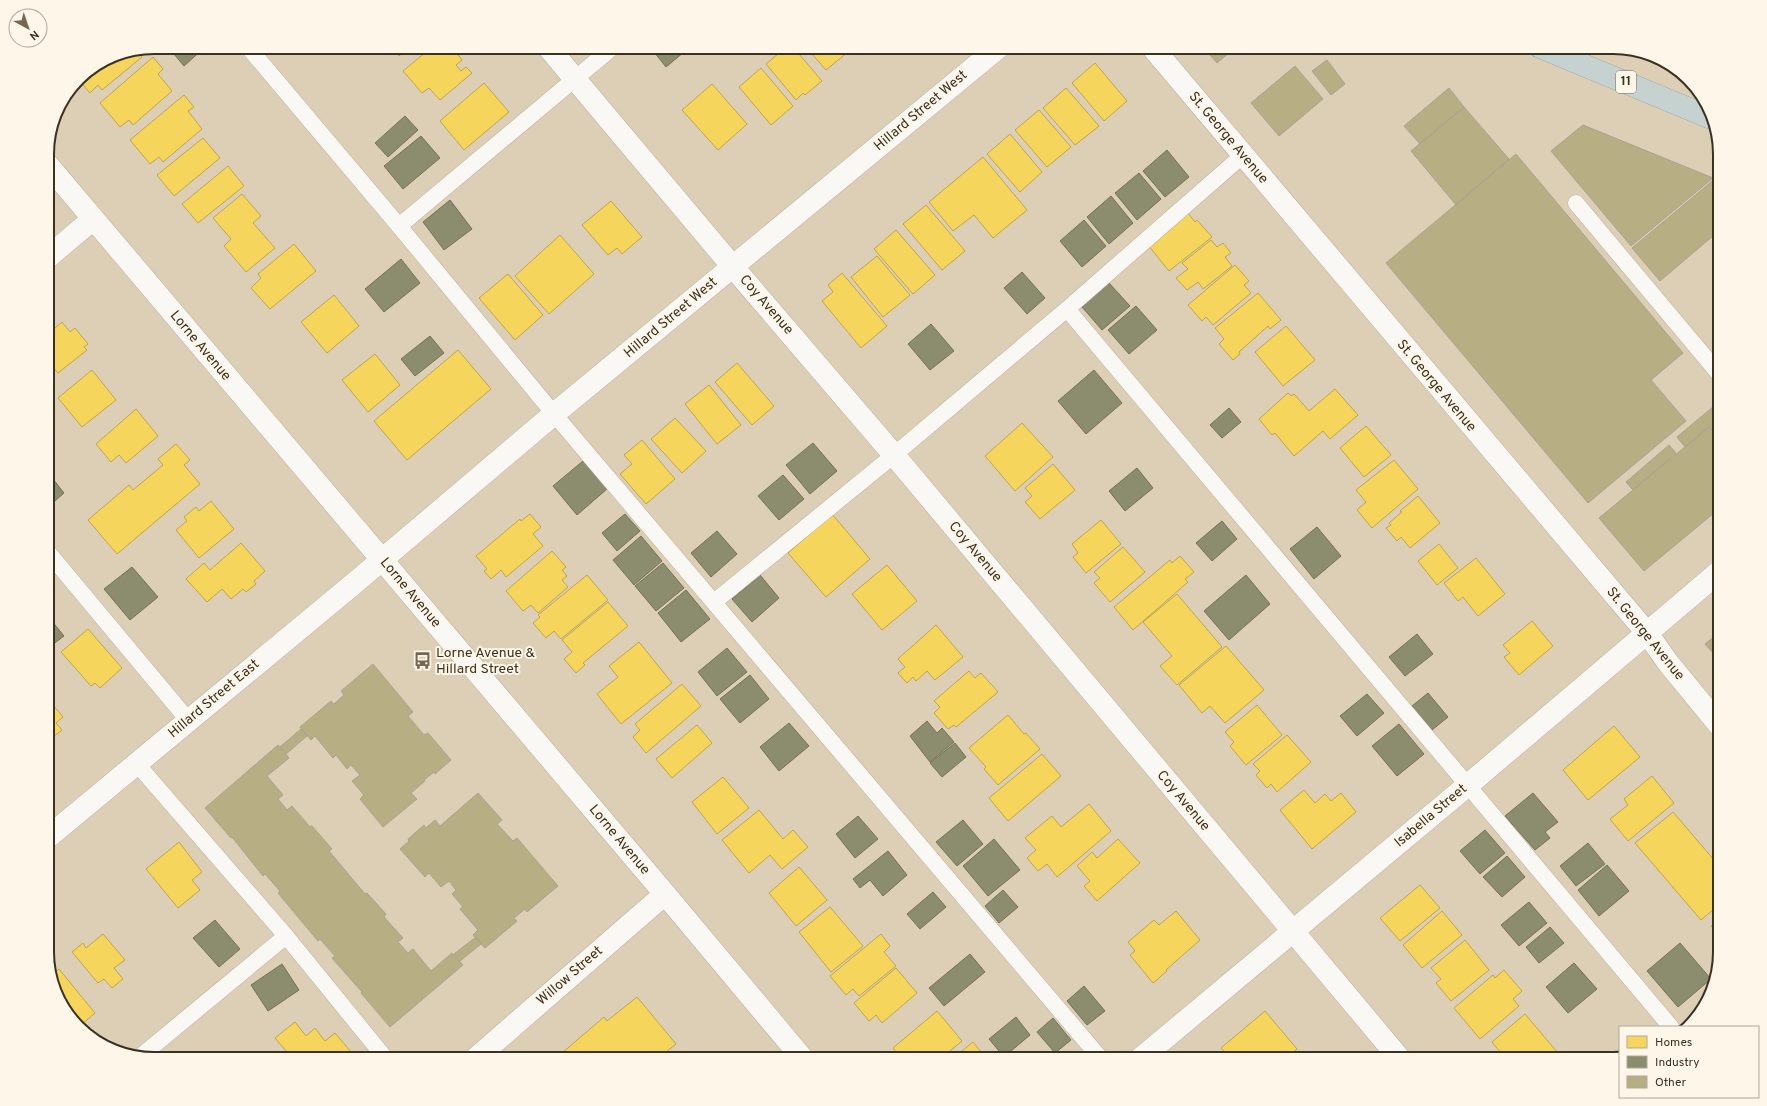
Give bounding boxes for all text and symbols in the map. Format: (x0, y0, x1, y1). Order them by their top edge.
north arrow (8, 8, 48, 48)
text: N (26, 27, 41, 43)
street label: Hillard Street West (871, 67, 971, 155)
road number: 11 (1616, 71, 1636, 93)
street label: St. George Avenue (1185, 89, 1271, 187)
street label: Coy Avenue (735, 272, 797, 338)
street label: Hillard Street West (621, 274, 721, 362)
street label: Lorne Avenue (166, 308, 234, 384)
street label: St. George Avenue (1393, 337, 1479, 435)
street label: Coy Avenue (945, 518, 1005, 586)
street label: Lorne Avenue (376, 555, 444, 631)
street label: St. George Avenue (1602, 584, 1688, 684)
place label: Lorne Avenue & Hillard Street (436, 645, 535, 678)
bus stop icon: Lorne Avenue & Hillard Street (413, 651, 433, 671)
street label: Hillard Street East (165, 656, 263, 742)
street label: Coy Avenue (1153, 767, 1213, 835)
street label: Isabella Street (1391, 781, 1471, 851)
street label: Lorne Avenue (585, 802, 653, 878)
street label: Willow Street (533, 943, 607, 1009)
legend (1619, 1026, 1759, 1098)
text: Homes (1655, 1035, 1692, 1051)
text: Industry (1655, 1055, 1700, 1071)
text: Other (1655, 1075, 1687, 1091)

